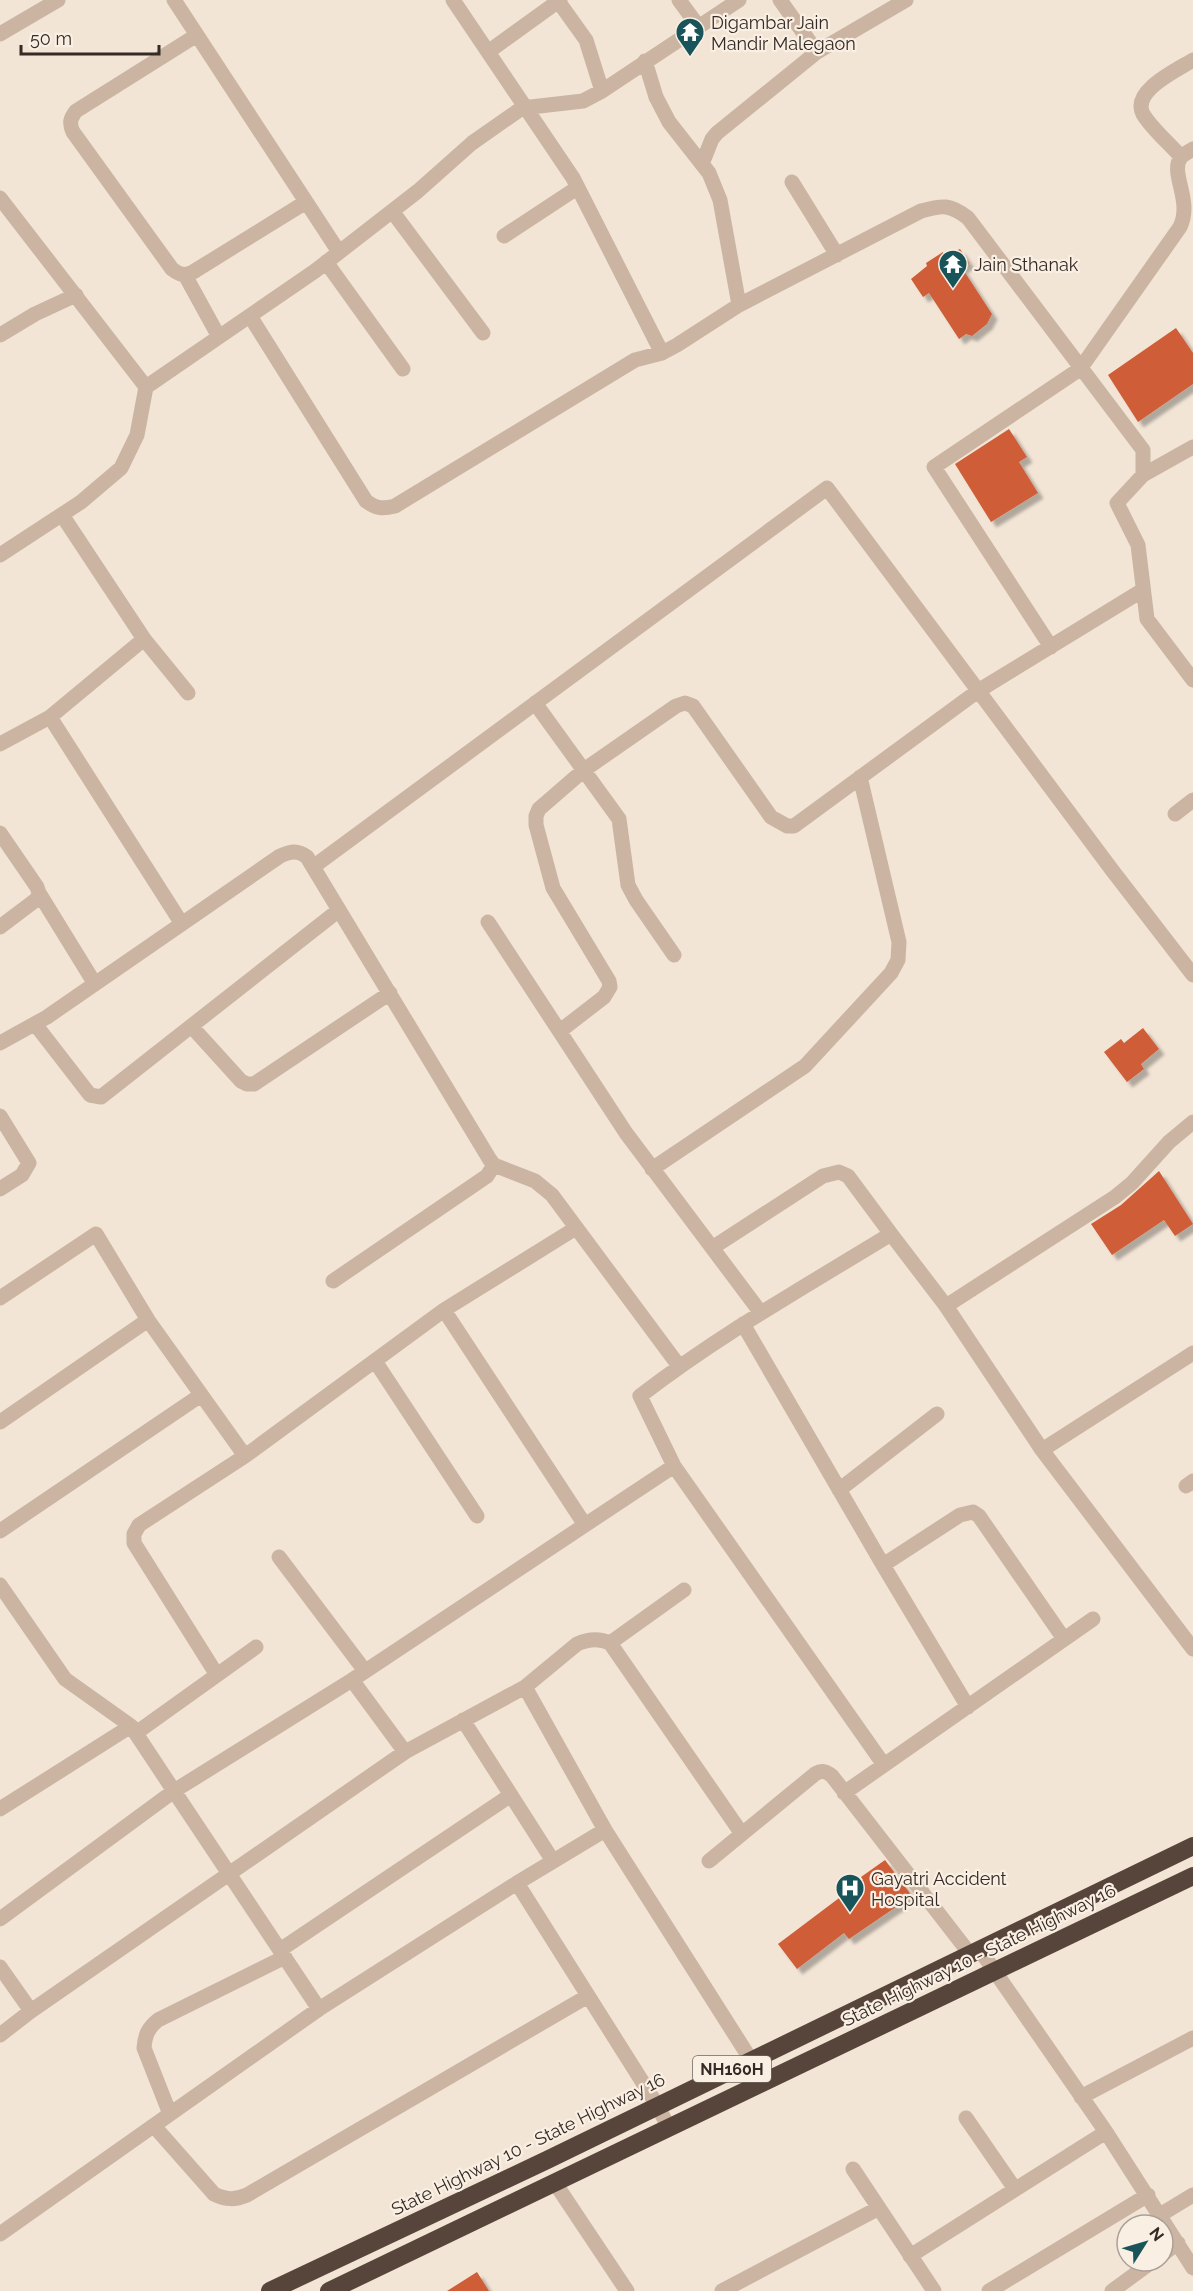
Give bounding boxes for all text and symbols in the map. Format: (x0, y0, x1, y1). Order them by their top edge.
place label: Digambar Jain Mandir Malegaon (711, 12, 856, 54)
temple icon: Digambar Jain Mandir Malegaon (674, 16, 706, 58)
scale bar (21, 18, 159, 56)
text: 50 m (30, 28, 72, 49)
temple icon: Jain Sthanak (937, 248, 969, 290)
place label: Jain Sthanak (974, 254, 1079, 275)
place label: Gayatri Accident Hospital (871, 1868, 1007, 1910)
hospital icon: Gayatri Accident Hospital (834, 1872, 866, 1914)
street label: State Highway 10 - State Highway 16 (839, 1879, 1119, 2031)
road number: NH160H (693, 2056, 771, 2082)
street label: State Highway 10 - State Highway 16 (388, 2068, 668, 2220)
north arrow (1115, 2213, 1175, 2273)
text: N (1145, 2224, 1168, 2245)

